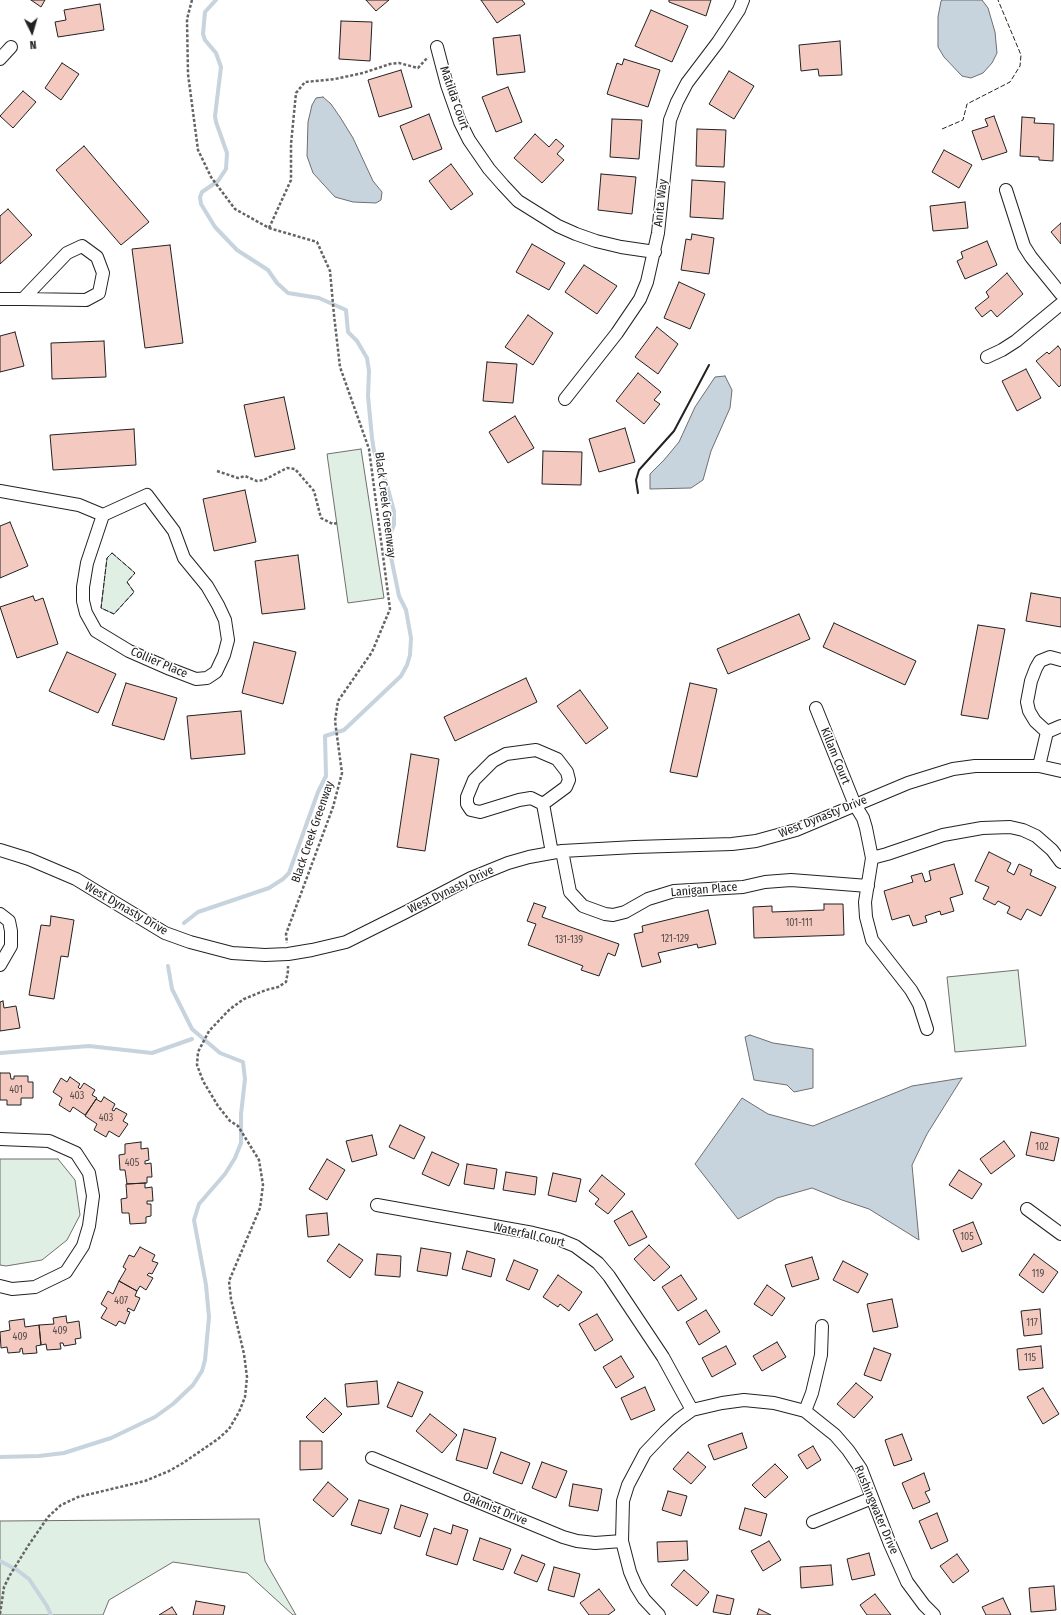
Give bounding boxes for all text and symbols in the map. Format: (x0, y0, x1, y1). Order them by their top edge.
north arrow (12, 12, 52, 52)
text: N (29, 38, 37, 51)
street label: Matilda Court (436, 64, 472, 132)
street label: Anita Way (651, 178, 671, 228)
street label: Black Creek Greenway (371, 451, 399, 559)
street label: Collier Place (128, 645, 190, 681)
street label: Killam Court (817, 725, 853, 787)
street label: Black Creek Greenway (289, 779, 337, 885)
street label: West Dynasty Drive (777, 793, 869, 841)
street label: West Dynasty Drive (406, 863, 496, 917)
street label: West Dynasty Drive (82, 879, 170, 939)
street label: Lanigan Place (670, 880, 738, 900)
house number: 101-111 (785, 917, 813, 929)
house number: 121-129 (661, 933, 689, 945)
house number: 131-139 (555, 934, 583, 946)
house number: 401 (9, 1084, 23, 1096)
house number: 403 (70, 1090, 84, 1102)
house number: 403 (99, 1112, 113, 1124)
house number: 102 (1035, 1141, 1049, 1153)
house number: 405 (125, 1157, 139, 1169)
street label: Waterfall Court (492, 1220, 566, 1250)
house number: 105 (960, 1231, 974, 1243)
house number: 119 (1032, 1268, 1044, 1280)
house number: 407 (114, 1295, 128, 1307)
house number: 117 (1026, 1317, 1038, 1329)
house number: 409 (53, 1325, 67, 1337)
house number: 409 (13, 1331, 27, 1343)
house number: 115 (1024, 1352, 1036, 1364)
street label: Rushingwater Drive (851, 1463, 901, 1557)
street label: Oakmist Drive (461, 1490, 529, 1528)

